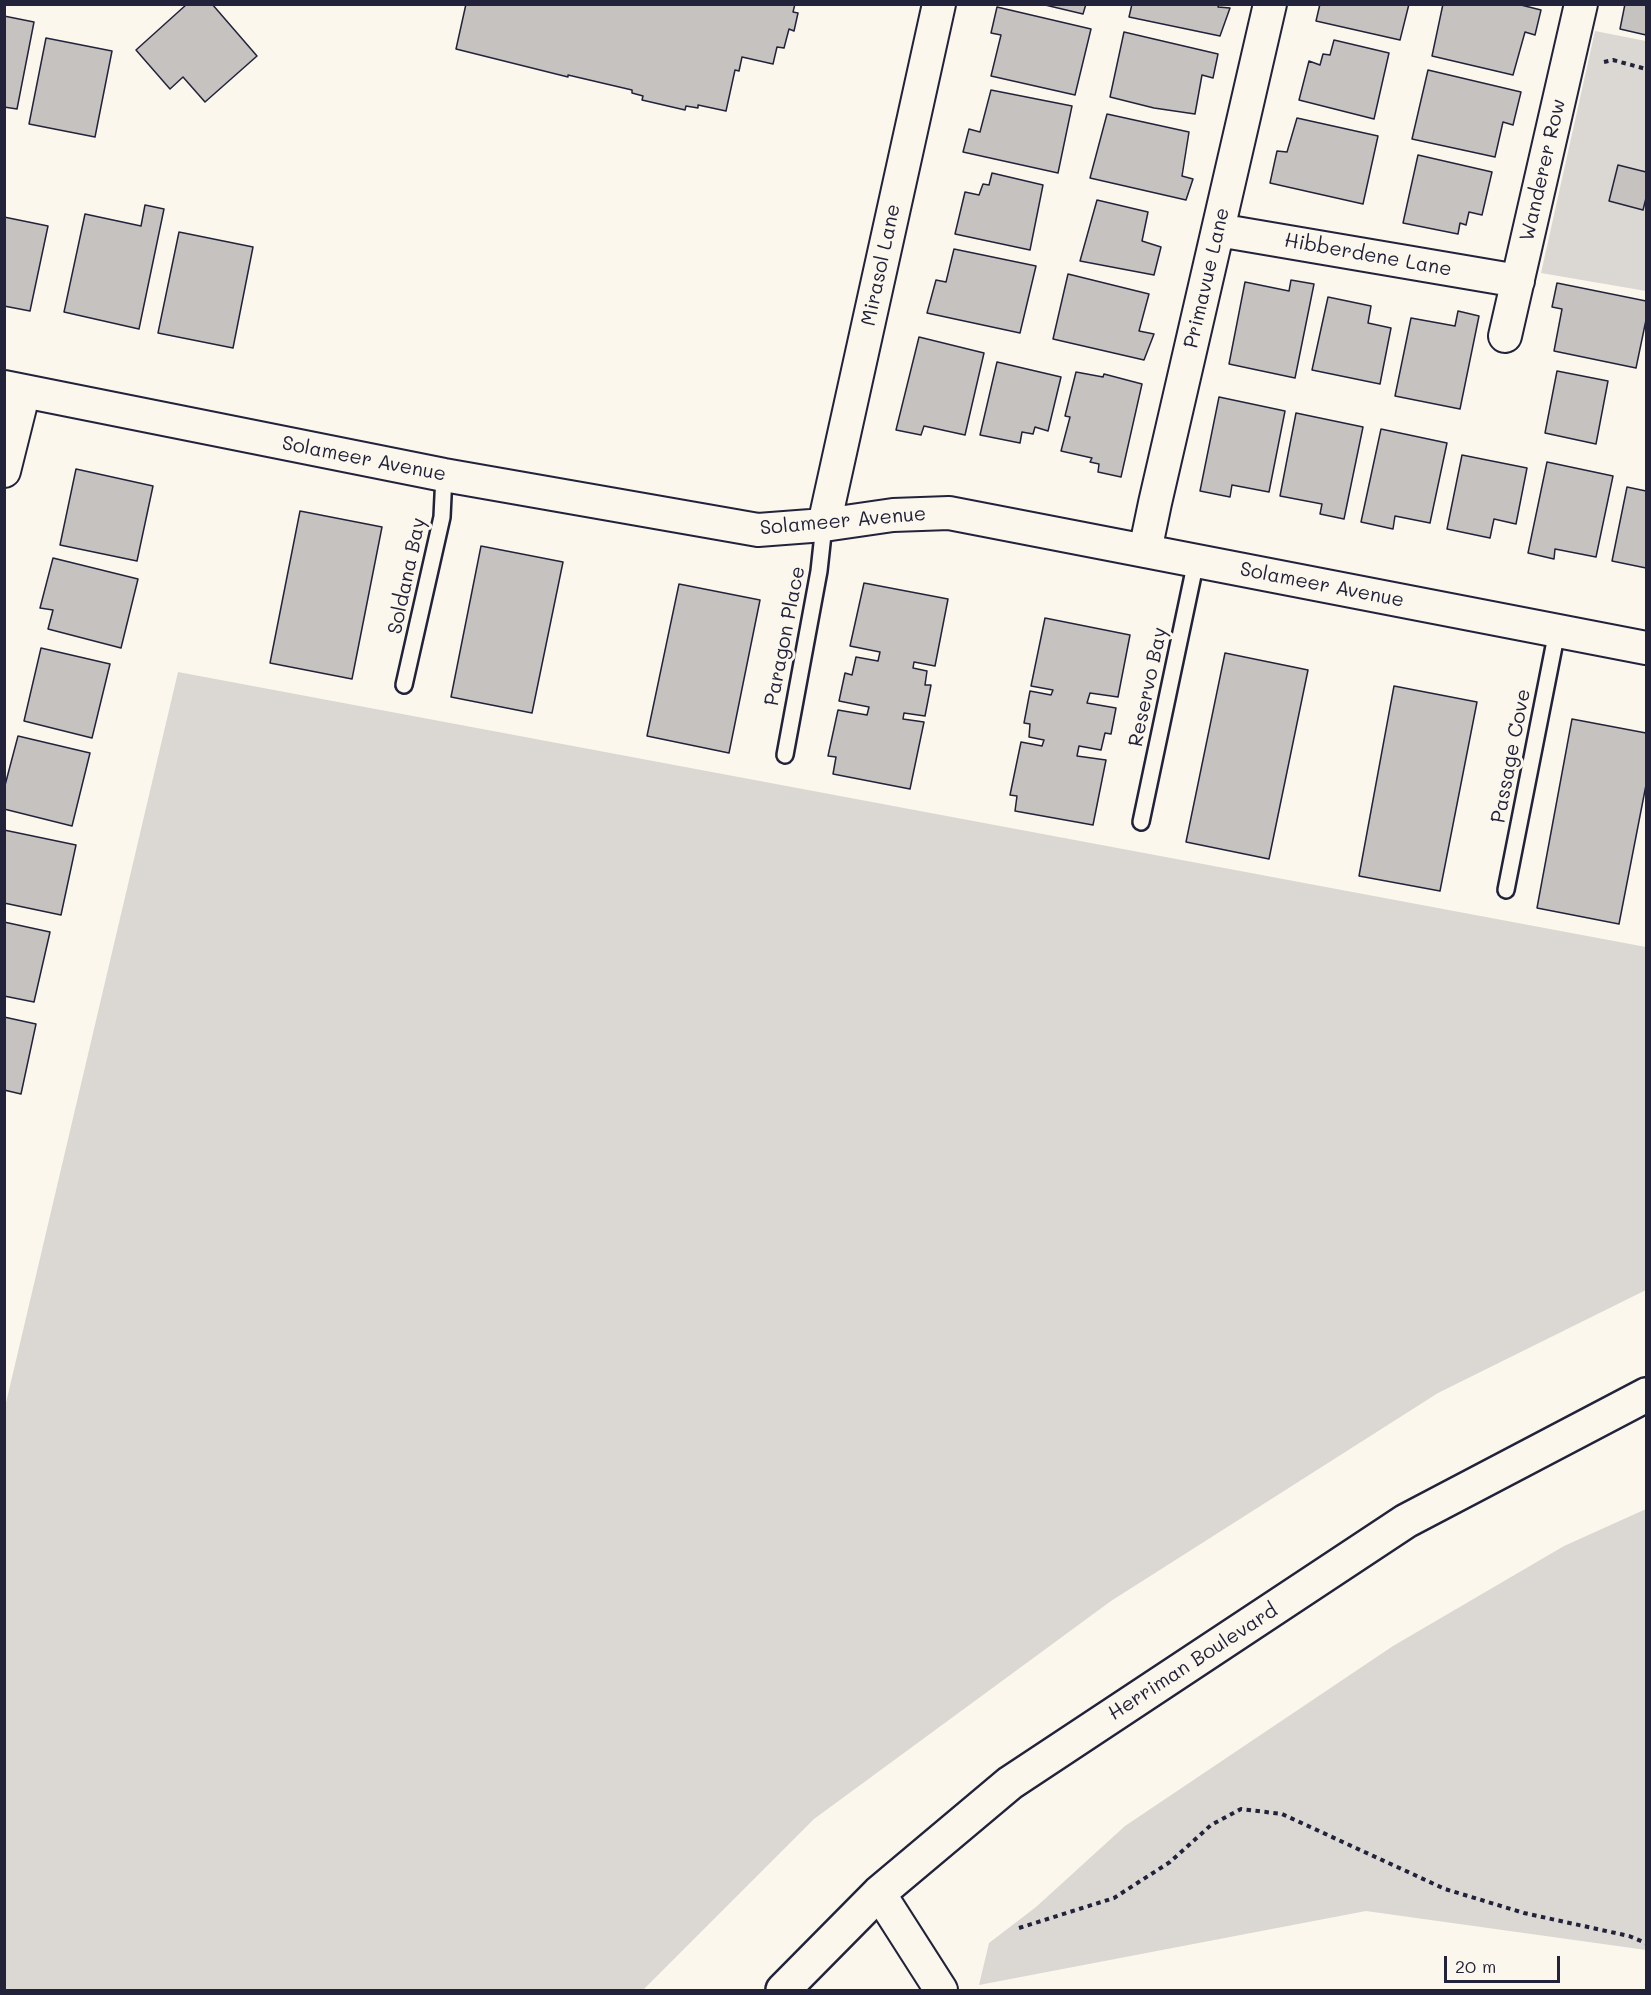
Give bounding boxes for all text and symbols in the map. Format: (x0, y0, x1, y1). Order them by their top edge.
street label: Wanderer Row (1515, 97, 1571, 243)
street label: Mirasol Lane (856, 202, 906, 328)
street label: Primavue Lane (1179, 205, 1235, 351)
street label: Hibberdene Lane (1282, 228, 1454, 282)
street label: Solameer Avenue (280, 431, 448, 487)
street label: Solameer Avenue (759, 502, 927, 540)
street label: Soldana Bay (383, 516, 431, 636)
street label: Solameer Avenue (1238, 557, 1406, 613)
street label: Paragon Place (760, 564, 810, 708)
street label: Reservo Bay (1124, 625, 1172, 749)
street label: Passage Cove (1486, 687, 1536, 825)
street label: Herriman Boulevard (1104, 1598, 1282, 1726)
scale bar (1447, 1944, 1562, 1982)
text: 20 m (1455, 1954, 1496, 1978)

